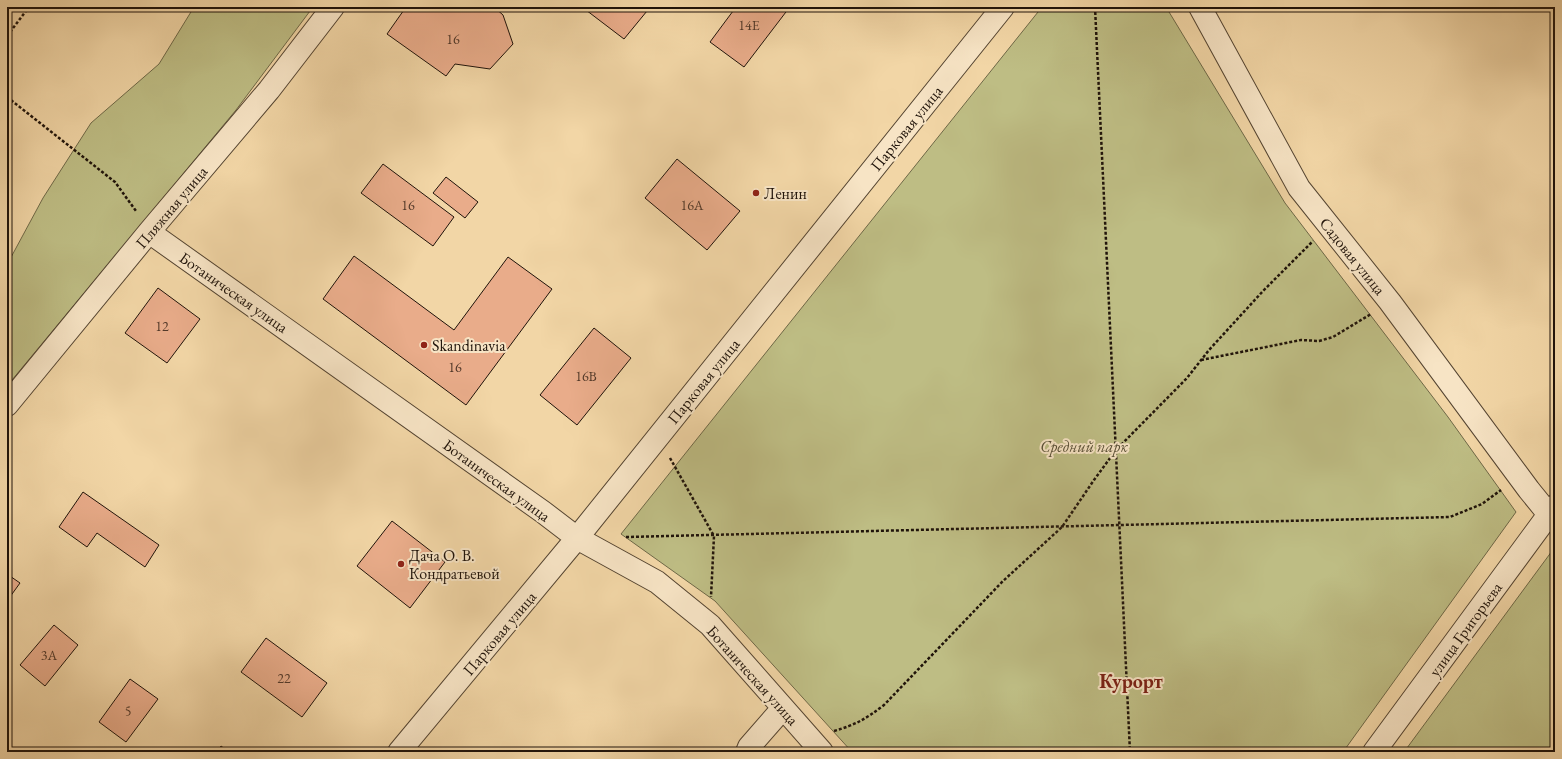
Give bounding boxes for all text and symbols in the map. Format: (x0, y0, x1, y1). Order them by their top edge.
house number: 14Е (738, 16, 760, 34)
house number: 16 (446, 30, 460, 48)
street label: Парковая улица (865, 81, 948, 175)
street label: Пляжная улица (131, 161, 213, 253)
place label: Ленин (764, 183, 807, 204)
marker: Ленин (751, 188, 761, 198)
house number: 16 (401, 196, 415, 214)
house number: 16А (680, 196, 704, 214)
street label: Садовая улица (1315, 213, 1391, 300)
street label: Ботаническая улица (175, 247, 293, 338)
house number: 12 (155, 317, 169, 335)
street label: Парковая улица (662, 334, 745, 428)
place label: Skandinavia (432, 335, 506, 356)
marker: Skandinavia (419, 340, 429, 350)
house number: 16 (448, 358, 462, 376)
house number: 16В (575, 367, 597, 385)
street label: Ботаническая улица (439, 434, 555, 527)
park label: Средний парк (1040, 436, 1128, 457)
place label: Дача О. В. Кондратьевой (409, 545, 500, 584)
marker: Дача О. В. Кондратьевой (396, 559, 406, 569)
street label: улица Григорьева (1424, 577, 1507, 681)
street label: Парковая улица (458, 586, 541, 680)
street label: Ботаническая улица (702, 621, 804, 730)
house number: 3А (41, 646, 58, 664)
district label: Курорт (1099, 668, 1163, 694)
house number: 22 (277, 669, 291, 687)
house number: 5 (125, 702, 131, 720)

